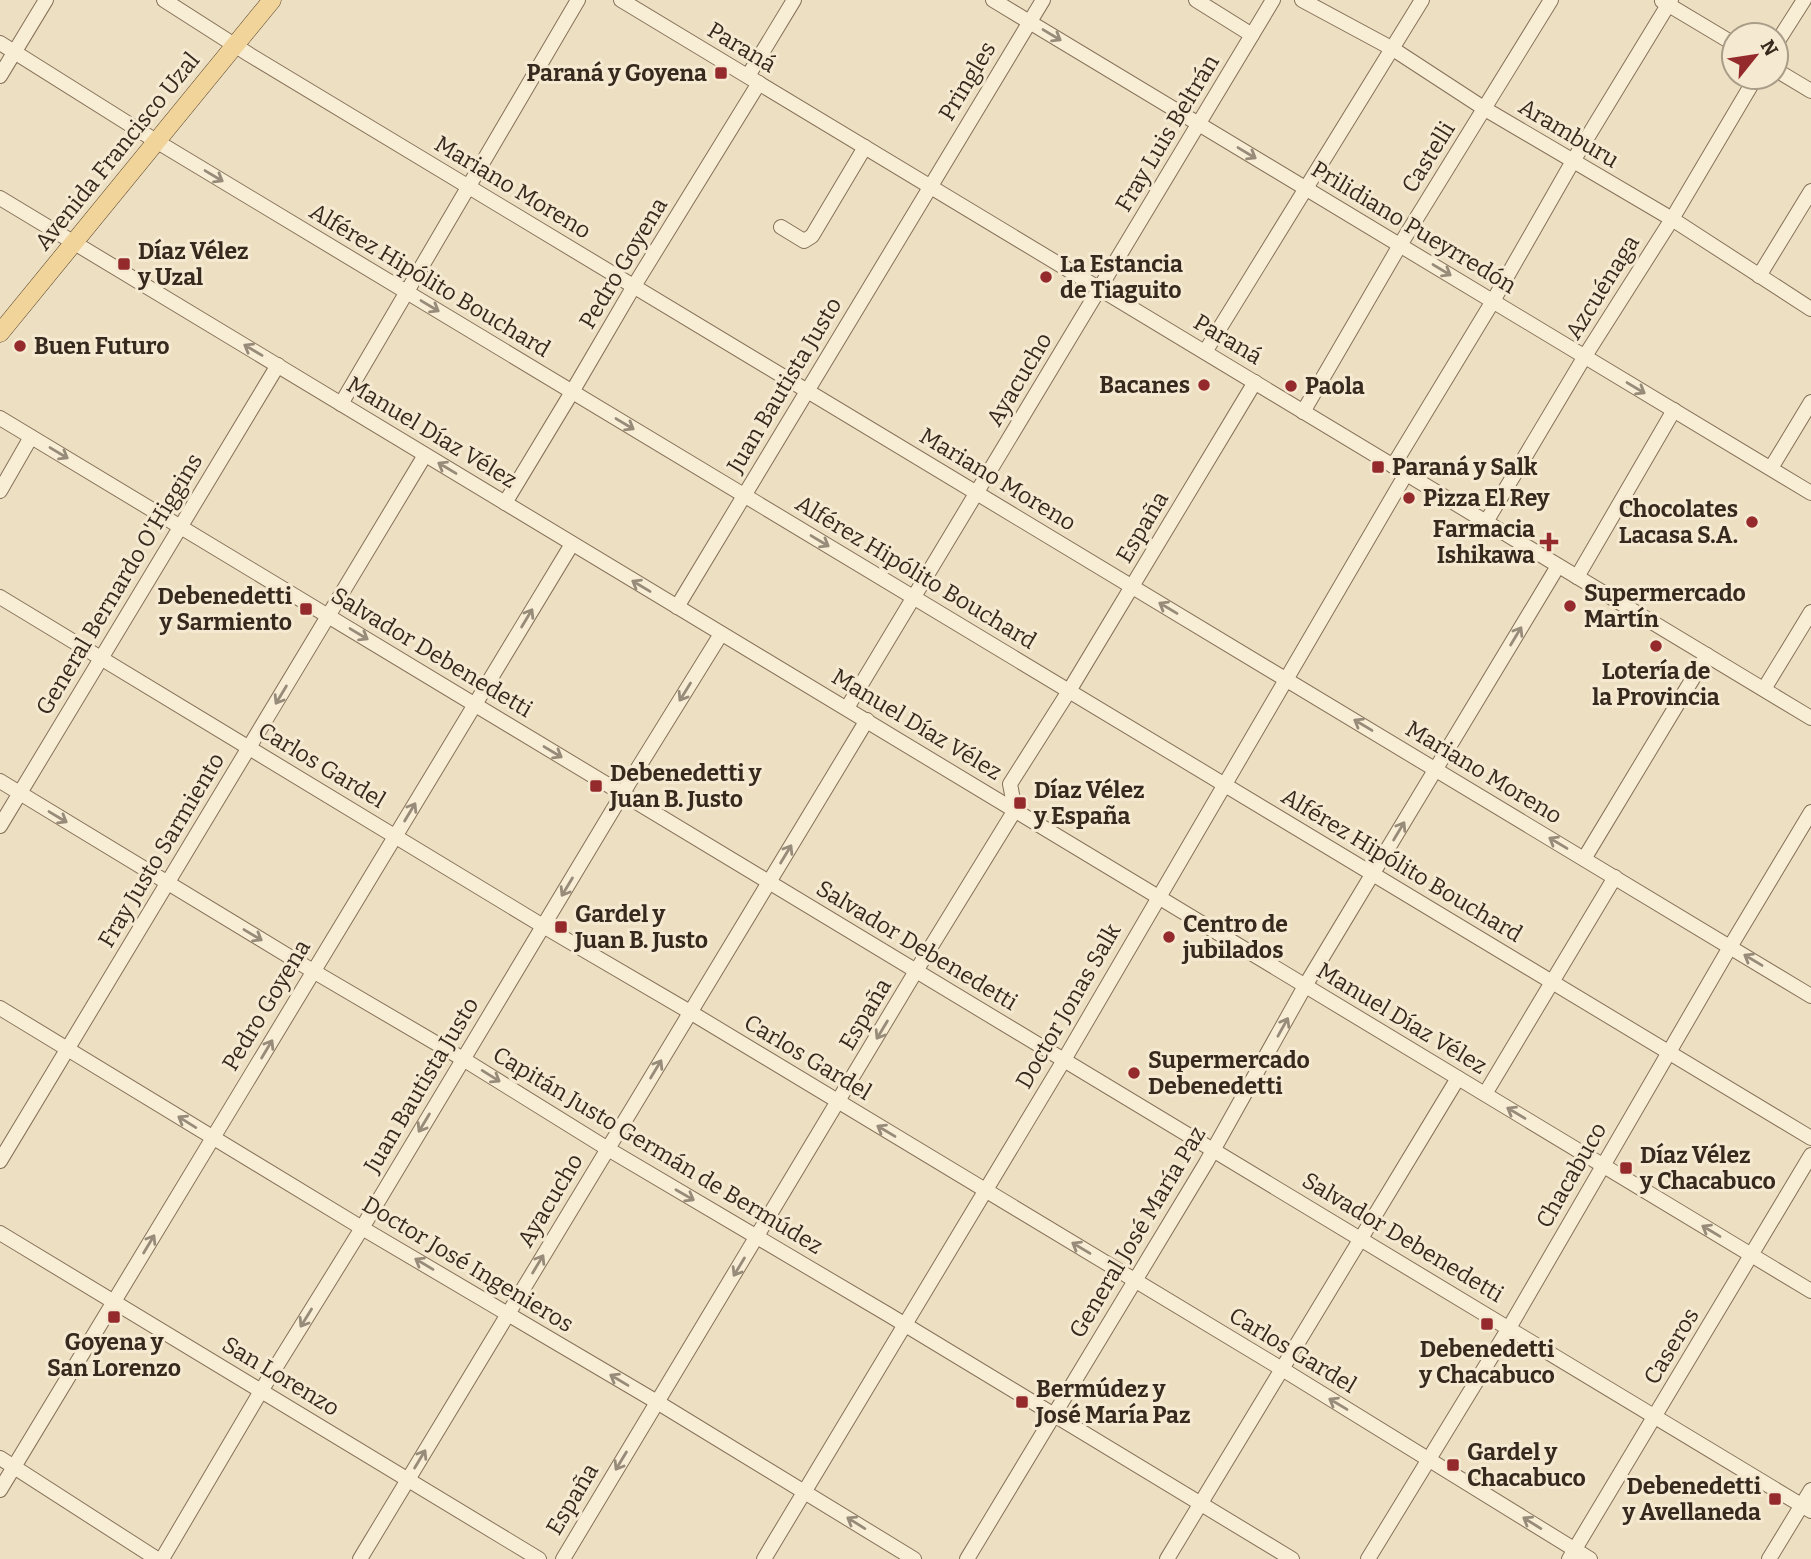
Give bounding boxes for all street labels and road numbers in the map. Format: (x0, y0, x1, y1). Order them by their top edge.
street label: Paraná (703, 16, 782, 78)
street label: Pringles (932, 36, 1002, 126)
street label: Avenida Francisco Uzal (29, 46, 206, 255)
street label: Fray Luis Beltrán (1109, 49, 1225, 217)
street label: Aramburu (1514, 92, 1624, 174)
street label: Castelli (1395, 116, 1461, 198)
street label: Mariano Moreno (430, 129, 596, 245)
street label: Prilidiano Pueyrredón (1306, 155, 1522, 300)
street label: Pedro Goyena (573, 192, 673, 334)
street label: Alférez Hipólito Bouchard (305, 197, 556, 363)
street label: Azcuénaga (1559, 229, 1645, 344)
street label: Juan Bautista Justo (720, 292, 847, 479)
street label: Paraná (1189, 308, 1268, 370)
street label: Ayacucho (980, 327, 1058, 431)
street label: Manuel Díaz Vélez (342, 370, 522, 494)
street label: Mariano Moreno (915, 421, 1081, 537)
street label: General Bernardo O'Higgins (30, 448, 208, 720)
street label: España (1110, 486, 1174, 568)
street label: Alférez Hipólito Bouchard (791, 489, 1042, 655)
street label: Salvador Debenedetti (326, 581, 538, 723)
street label: Manuel Díaz Vélez (827, 662, 1007, 786)
street label: Mariano Moreno (1401, 714, 1567, 830)
street label: Carlos Gardel (253, 716, 391, 814)
street label: Fray Justo Sarmiento (92, 748, 230, 952)
street label: Alférez Hipólito Bouchard (1277, 782, 1528, 948)
street label: Salvador Debenedetti (811, 874, 1023, 1016)
street label: Doctor Jonas Salk (1009, 919, 1127, 1093)
street label: Pedro Goyena (216, 934, 316, 1076)
street label: Manuel Díaz Vélez (1312, 956, 1492, 1080)
street label: España (833, 973, 897, 1055)
street label: Juan Bautista Justo (357, 992, 484, 1179)
street label: Carlos Gardel (739, 1008, 877, 1106)
street label: Capitán Justo Germán de Bermúdez (488, 1040, 828, 1260)
street label: Chacabuco (1530, 1117, 1612, 1233)
street label: General José María Paz (1063, 1121, 1211, 1343)
street label: Ayacucho (511, 1148, 589, 1252)
street label: Salvador Debenedetti (1297, 1166, 1509, 1308)
street label: Doctor José Ingenieros (357, 1190, 579, 1338)
street label: Carlos Gardel (1224, 1301, 1362, 1399)
street label: Caseros (1637, 1303, 1705, 1389)
street label: San Lorenzo (217, 1330, 345, 1422)
street label: España (540, 1458, 604, 1540)

